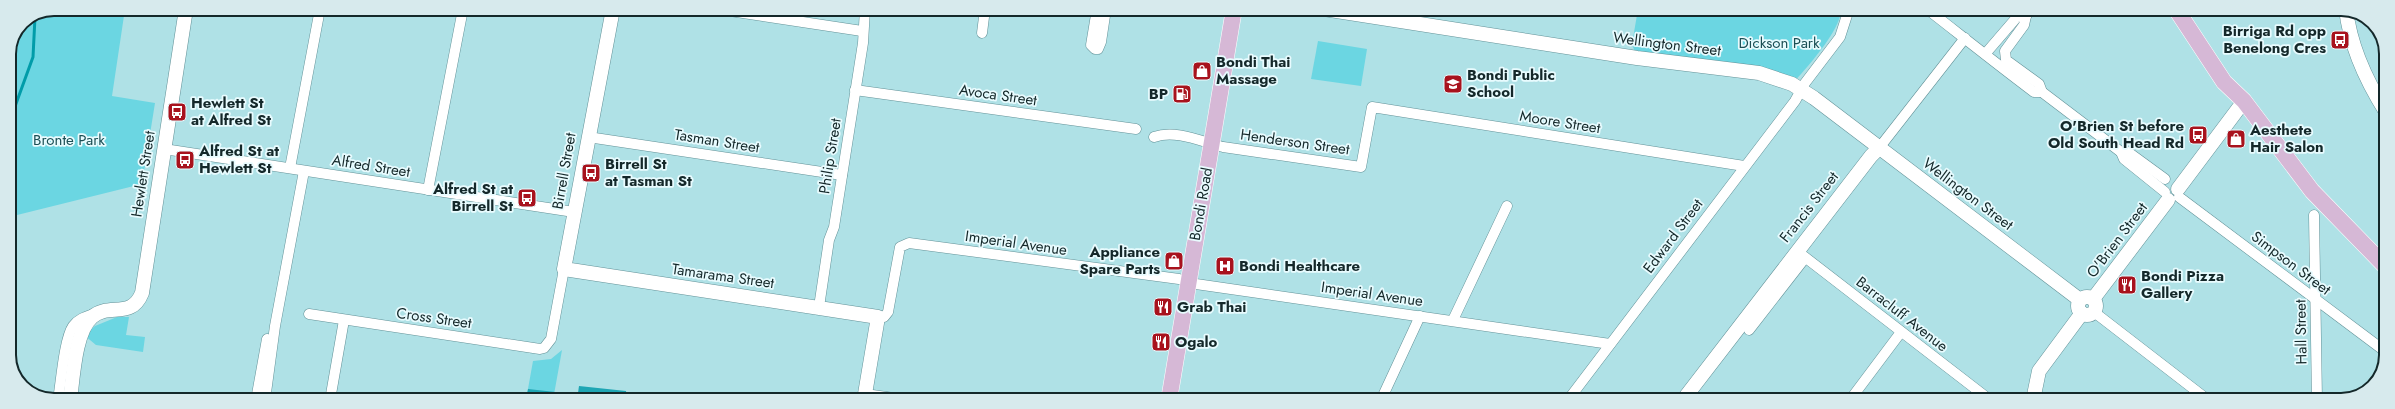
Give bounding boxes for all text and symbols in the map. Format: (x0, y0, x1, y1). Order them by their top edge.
place label: Birriga Rd opp Benelong Cres (2223, 20, 2326, 59)
street label: Wellington Street (1612, 26, 1723, 62)
bus stop icon: Birriga Rd opp Benelong Cres (2329, 29, 2351, 51)
park label: Dickson Park (1738, 32, 1820, 54)
place label: Bondi Thai Massage (1216, 51, 1291, 90)
shop icon: Bondi Thai Massage (1191, 60, 1213, 82)
place label: Bondi Public School (1467, 64, 1555, 103)
school or university icon: Bondi Public School (1442, 73, 1464, 95)
street label: Avoca Street (958, 79, 1039, 111)
place label: BP (1149, 83, 1168, 105)
fuel station icon: BP (1171, 83, 1193, 105)
place label: Hewlett St at Alfred St (191, 92, 271, 131)
bus stop icon: Hewlett St at Alfred St (166, 101, 188, 123)
street label: Moore Street (1518, 105, 1602, 139)
place label: O'Brien St before Old South Head Rd (2048, 115, 2184, 154)
street label: Philip Street (813, 116, 847, 195)
place label: Aesthete Hair Salon (2249, 119, 2324, 158)
street label: Tasman Street (673, 123, 761, 159)
street label: Henderson Street (1239, 123, 1351, 161)
bus stop icon: O'Brien St before Old South Head Rd (2187, 124, 2209, 146)
shop icon: Aesthete Hair Salon (2225, 128, 2247, 150)
park label: Bronte Park (33, 129, 105, 151)
street label: Hewlett Street (125, 129, 161, 219)
street label: Birrell Street (546, 131, 582, 211)
place label: Alfred St at Hewlett St (198, 140, 279, 179)
bus stop icon: Alfred St at Hewlett St (174, 149, 196, 171)
street label: Alfred Street (330, 149, 412, 183)
place label: Birrell St at Tasman St (605, 153, 692, 192)
street label: Wellington Street (1918, 153, 2018, 236)
bus stop icon: Birrell St at Tasman St (580, 162, 602, 184)
street label: Bondi Road (1184, 166, 1218, 242)
street label: Francis Street (1774, 166, 1844, 247)
place label: Alfred St at Birrell St (432, 178, 513, 217)
bus stop icon: Alfred St at Birrell St (516, 187, 538, 209)
street label: Edward Street (1638, 194, 1709, 278)
street label: O'Brien Street (2081, 197, 2153, 282)
street label: Imperial Avenue (964, 225, 1069, 261)
street label: Simpson Street (2247, 226, 2336, 301)
place label: Appliance Spare Parts (1079, 241, 1160, 280)
shop icon: Appliance Spare Parts (1163, 250, 1185, 272)
hospital icon: Bondi Healthcare (1214, 255, 1236, 277)
place label: Bondi Healthcare (1239, 255, 1361, 277)
street label: Tamarama Street (670, 258, 776, 294)
place label: Bondi Pizza Gallery (2141, 265, 2224, 304)
street label: Barracluff Avenue (1851, 271, 1953, 357)
restaurant icon: Bondi Pizza Gallery (2116, 274, 2138, 296)
street label: Imperial Avenue (1320, 276, 1425, 312)
restaurant icon: Grab Thai (1152, 296, 1174, 318)
place label: Grab Thai (1177, 296, 1246, 318)
street label: Hall Street (2289, 299, 2313, 365)
street label: Cross Street (395, 302, 473, 334)
restaurant icon: Ogalo (1150, 331, 1172, 353)
place label: Ogalo (1175, 331, 1218, 353)

